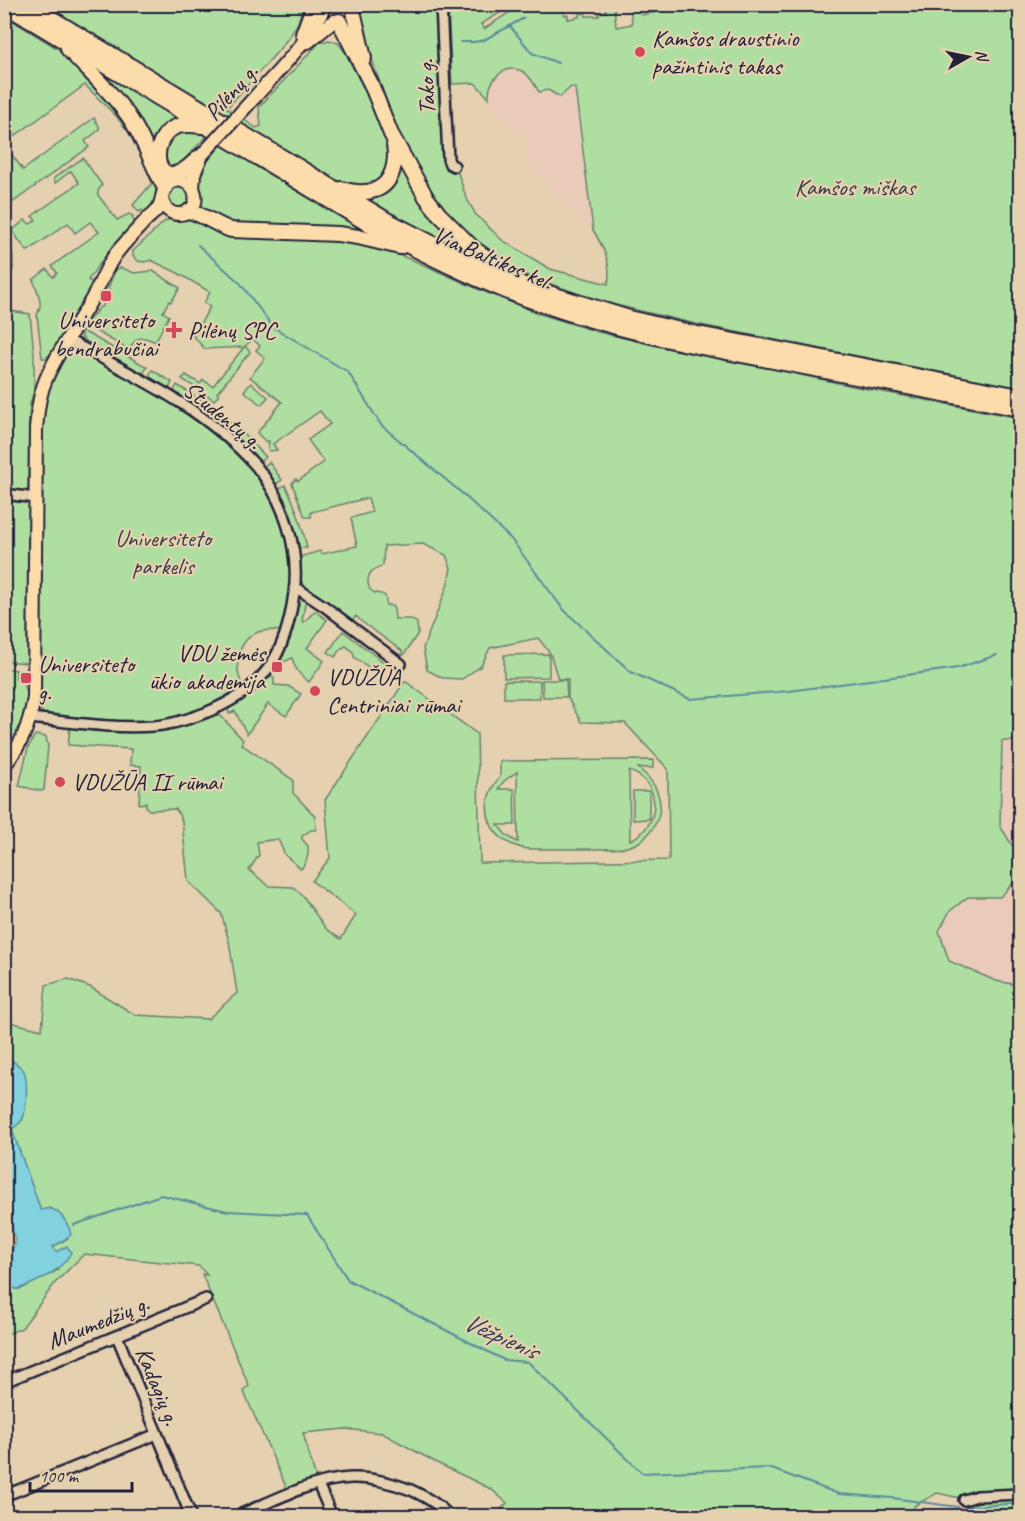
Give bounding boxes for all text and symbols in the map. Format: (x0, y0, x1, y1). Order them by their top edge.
place label: Kamšos draustinio pažintinis takas (652, 23, 800, 81)
north arrow (938, 27, 998, 87)
marker: Kamšos draustinio pažintinis takas (633, 45, 647, 59)
text: N (971, 48, 993, 64)
street label: Pilėnų g. (198, 57, 265, 127)
street label: Tako g. (410, 58, 442, 115)
park label: Kamšos miškas (795, 172, 917, 202)
street label: Via Baltikos kel. (429, 219, 557, 297)
marker: Universiteto bendrabučiai (99, 289, 113, 303)
place label: Universiteto bendrabučiai (54, 305, 161, 363)
place label: Pilėnų SPC (188, 315, 278, 345)
marker: Pilėnų SPC (165, 321, 183, 339)
street label: Studentų g. (177, 374, 269, 456)
park label: Universiteto parkelis (115, 523, 214, 581)
place label: VDU žemės ūkio akademija (149, 638, 268, 696)
place label: Universiteto g. (38, 649, 137, 707)
marker: VDU žemės ūkio akademija (270, 660, 284, 674)
place label: VDUŽŪA Centriniai rūmai (327, 662, 463, 720)
marker: Universiteto g. (19, 671, 33, 685)
marker: VDUŽŪA Centriniai rūmai (308, 684, 322, 698)
place label: VDUŽŪA II rūmai (72, 767, 225, 797)
marker: VDUŽŪA II rūmai (53, 775, 67, 789)
street label: Maumedžių g. (43, 1288, 154, 1356)
water label: Vėžpienis (459, 1305, 547, 1369)
street label: Kadagių g. (129, 1343, 187, 1430)
scale bar (30, 1455, 132, 1493)
text: 100 m (39, 1465, 80, 1487)

